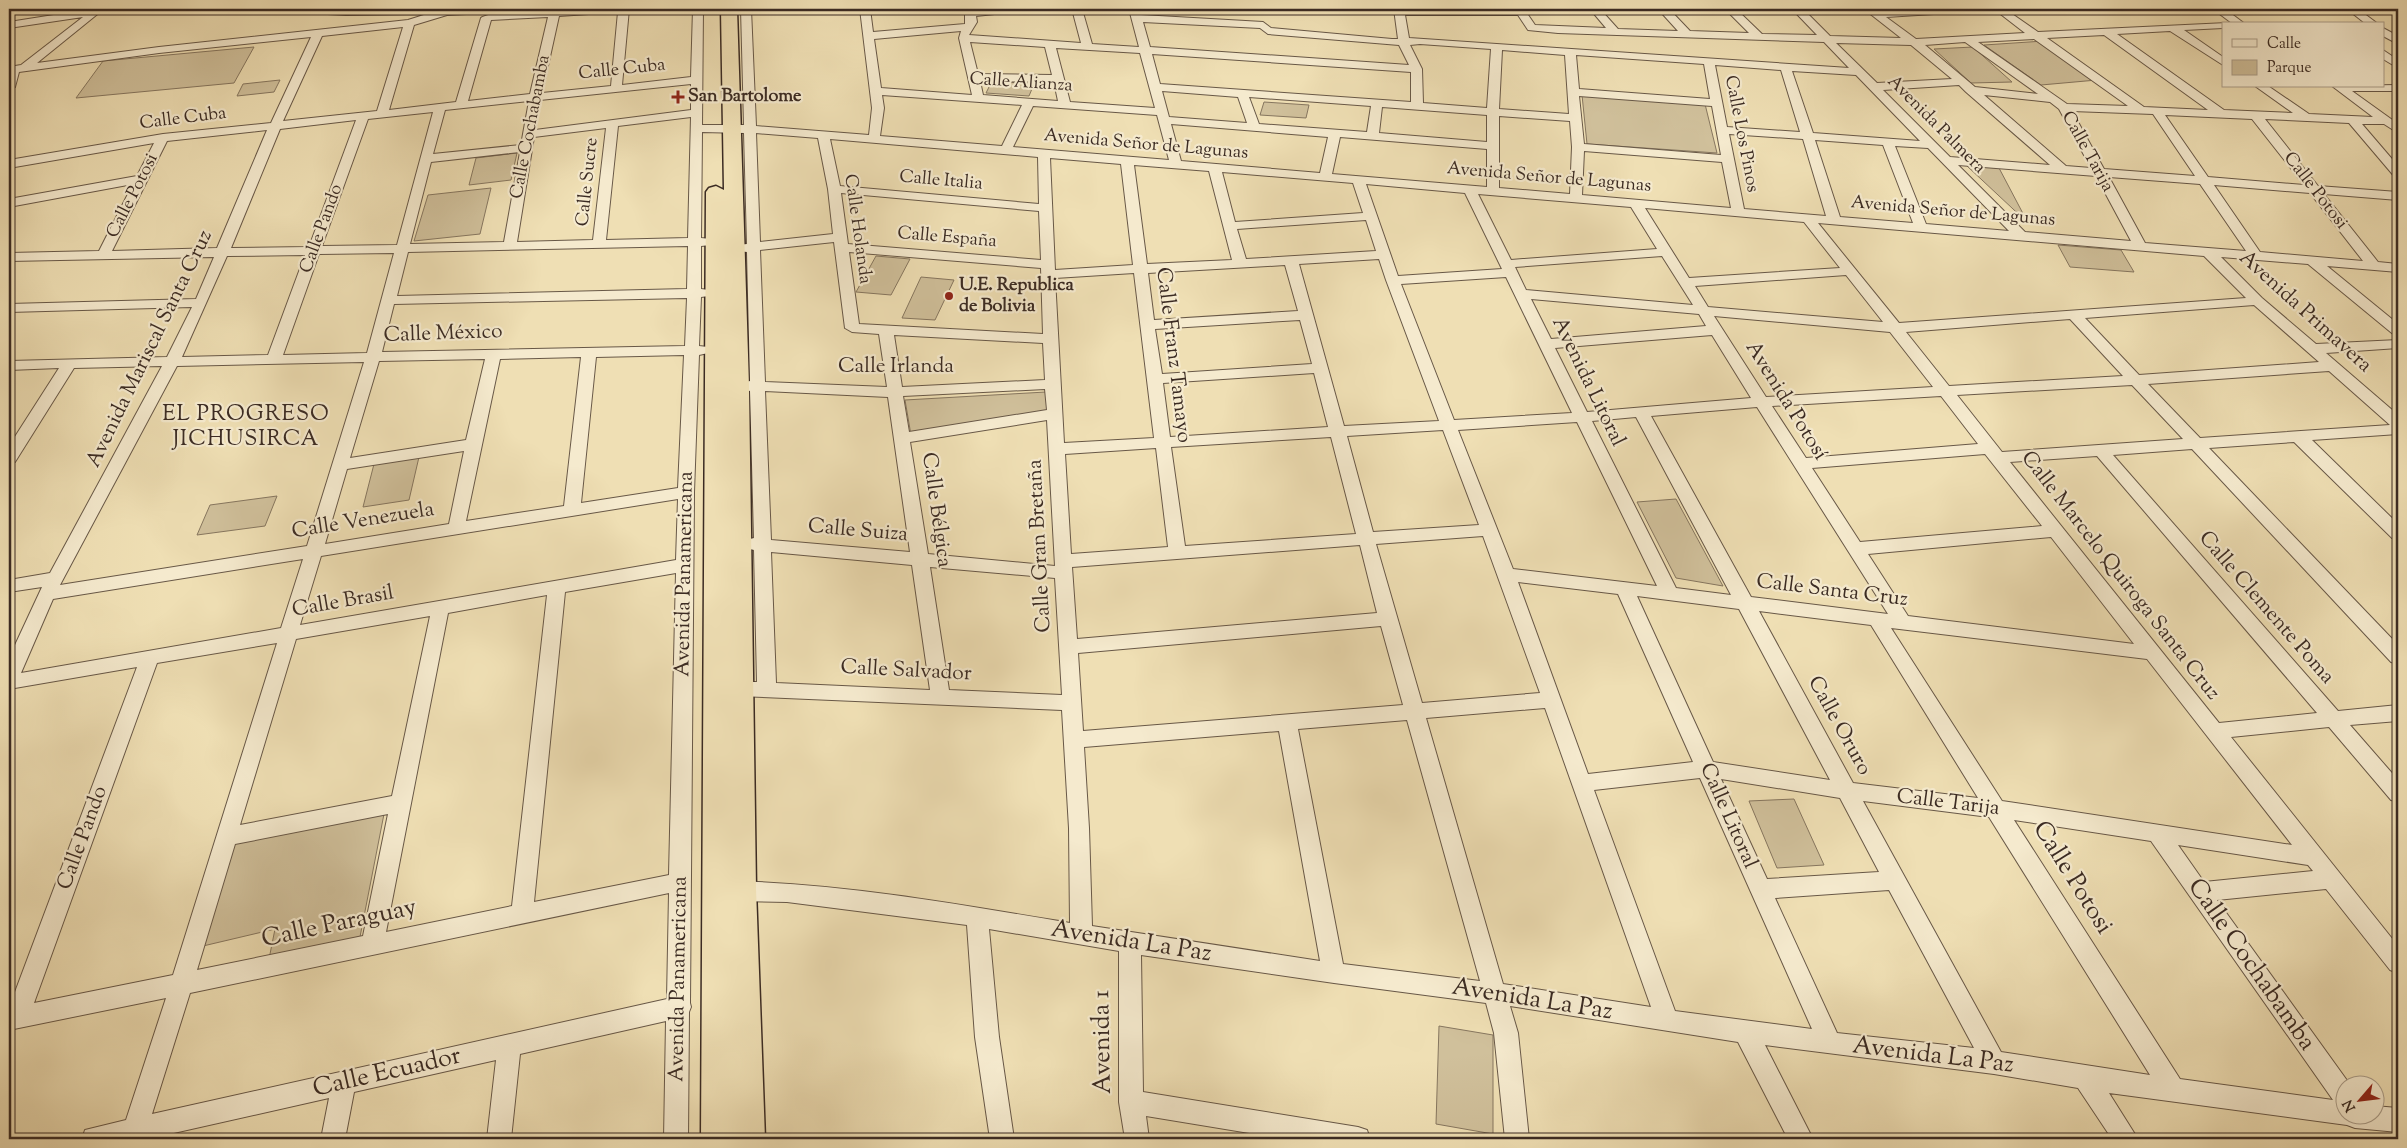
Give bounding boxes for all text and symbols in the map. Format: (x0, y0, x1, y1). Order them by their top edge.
legend (2222, 22, 2384, 88)
text: Calle (2267, 34, 2301, 55)
street label: Calle Cochabamba (504, 53, 558, 201)
street label: Calle Cuba (577, 53, 667, 87)
text: Parque (2267, 58, 2311, 79)
street label: Calle Alianza (969, 66, 1073, 100)
street label: Avenida Palmera (1881, 70, 1991, 180)
street label: Calle Los Pinos (1717, 73, 1765, 195)
place label: San Bartolome (688, 84, 802, 110)
marker: San Bartolome (672, 91, 684, 103)
street label: Calle Cuba (138, 101, 228, 137)
street label: Calle Tarija (2054, 107, 2120, 197)
street label: Avenida Señor de Lagunas (1043, 123, 1249, 167)
street label: Calle Sucre (570, 136, 606, 228)
street label: Calle Potosi (2276, 147, 2354, 235)
street label: Calle Potosi (101, 149, 165, 243)
street label: Avenida Señor de Lagunas (1446, 156, 1652, 200)
street label: Calle Italia (898, 164, 984, 198)
street label: Calle Holanda (836, 172, 878, 286)
street label: Calle Pando (294, 181, 350, 277)
street label: Avenida Señor de Lagunas (1850, 190, 2056, 234)
street label: Calle España (896, 221, 998, 255)
street label: Avenida Mariscal Santa Cruz (79, 225, 221, 473)
street label: Avenida Primavera (2232, 244, 2379, 380)
street label: Calle Franz Tamayo (1147, 265, 1199, 445)
place label: U.E. Republica de Bolivia (959, 273, 1074, 320)
marker: U.E. Republica de Bolivia (943, 290, 955, 302)
street label: Avenida Litoral (1544, 312, 1632, 452)
street label: Calle México (383, 317, 503, 351)
street label: Avenida Potosí (1737, 336, 1835, 466)
street label: Calle Irlanda (838, 352, 954, 382)
district label: EL PROGRESO JICHUSIRCA (162, 399, 330, 456)
street label: Calle Marcelo Quiroga Santa Cruz (2013, 445, 2227, 707)
street label: Calle Bélgica (913, 451, 959, 570)
street label: Calle Gran Bretaña (1020, 458, 1060, 633)
street label: Avenida Panamericana (668, 471, 702, 677)
street label: Calle Venezuela (290, 495, 437, 547)
street label: Calle Suiza (807, 512, 910, 550)
street label: Calle Clemente Poma (2191, 525, 2341, 691)
street label: Calle Santa Cruz (1755, 567, 1909, 615)
street label: Calle Brasil (290, 578, 396, 626)
street label: Calle Salvador (840, 653, 972, 689)
street label: Calle Oruro (1799, 671, 1879, 781)
street label: Calle Litoral (1691, 758, 1765, 874)
street label: Calle Pando (50, 782, 116, 894)
street label: Calle Tarija (1895, 782, 2002, 824)
street label: Calle Potosi (2023, 814, 2121, 942)
street label: Calle Cochabamba (2178, 871, 2324, 1059)
street label: Avenida Panamericana (662, 876, 696, 1082)
street label: Calle Paraguay (258, 890, 420, 958)
street label: Avenida La Paz (1048, 912, 1214, 972)
street label: Avenida La Paz (1449, 970, 1615, 1030)
street label: Avenida 1 (1084, 990, 1122, 1094)
street label: Avenida La Paz (1850, 1028, 2016, 1084)
street label: Calle Ecuador (309, 1038, 465, 1108)
north arrow (2334, 1076, 2384, 1126)
text: N (2339, 1096, 2362, 1115)

